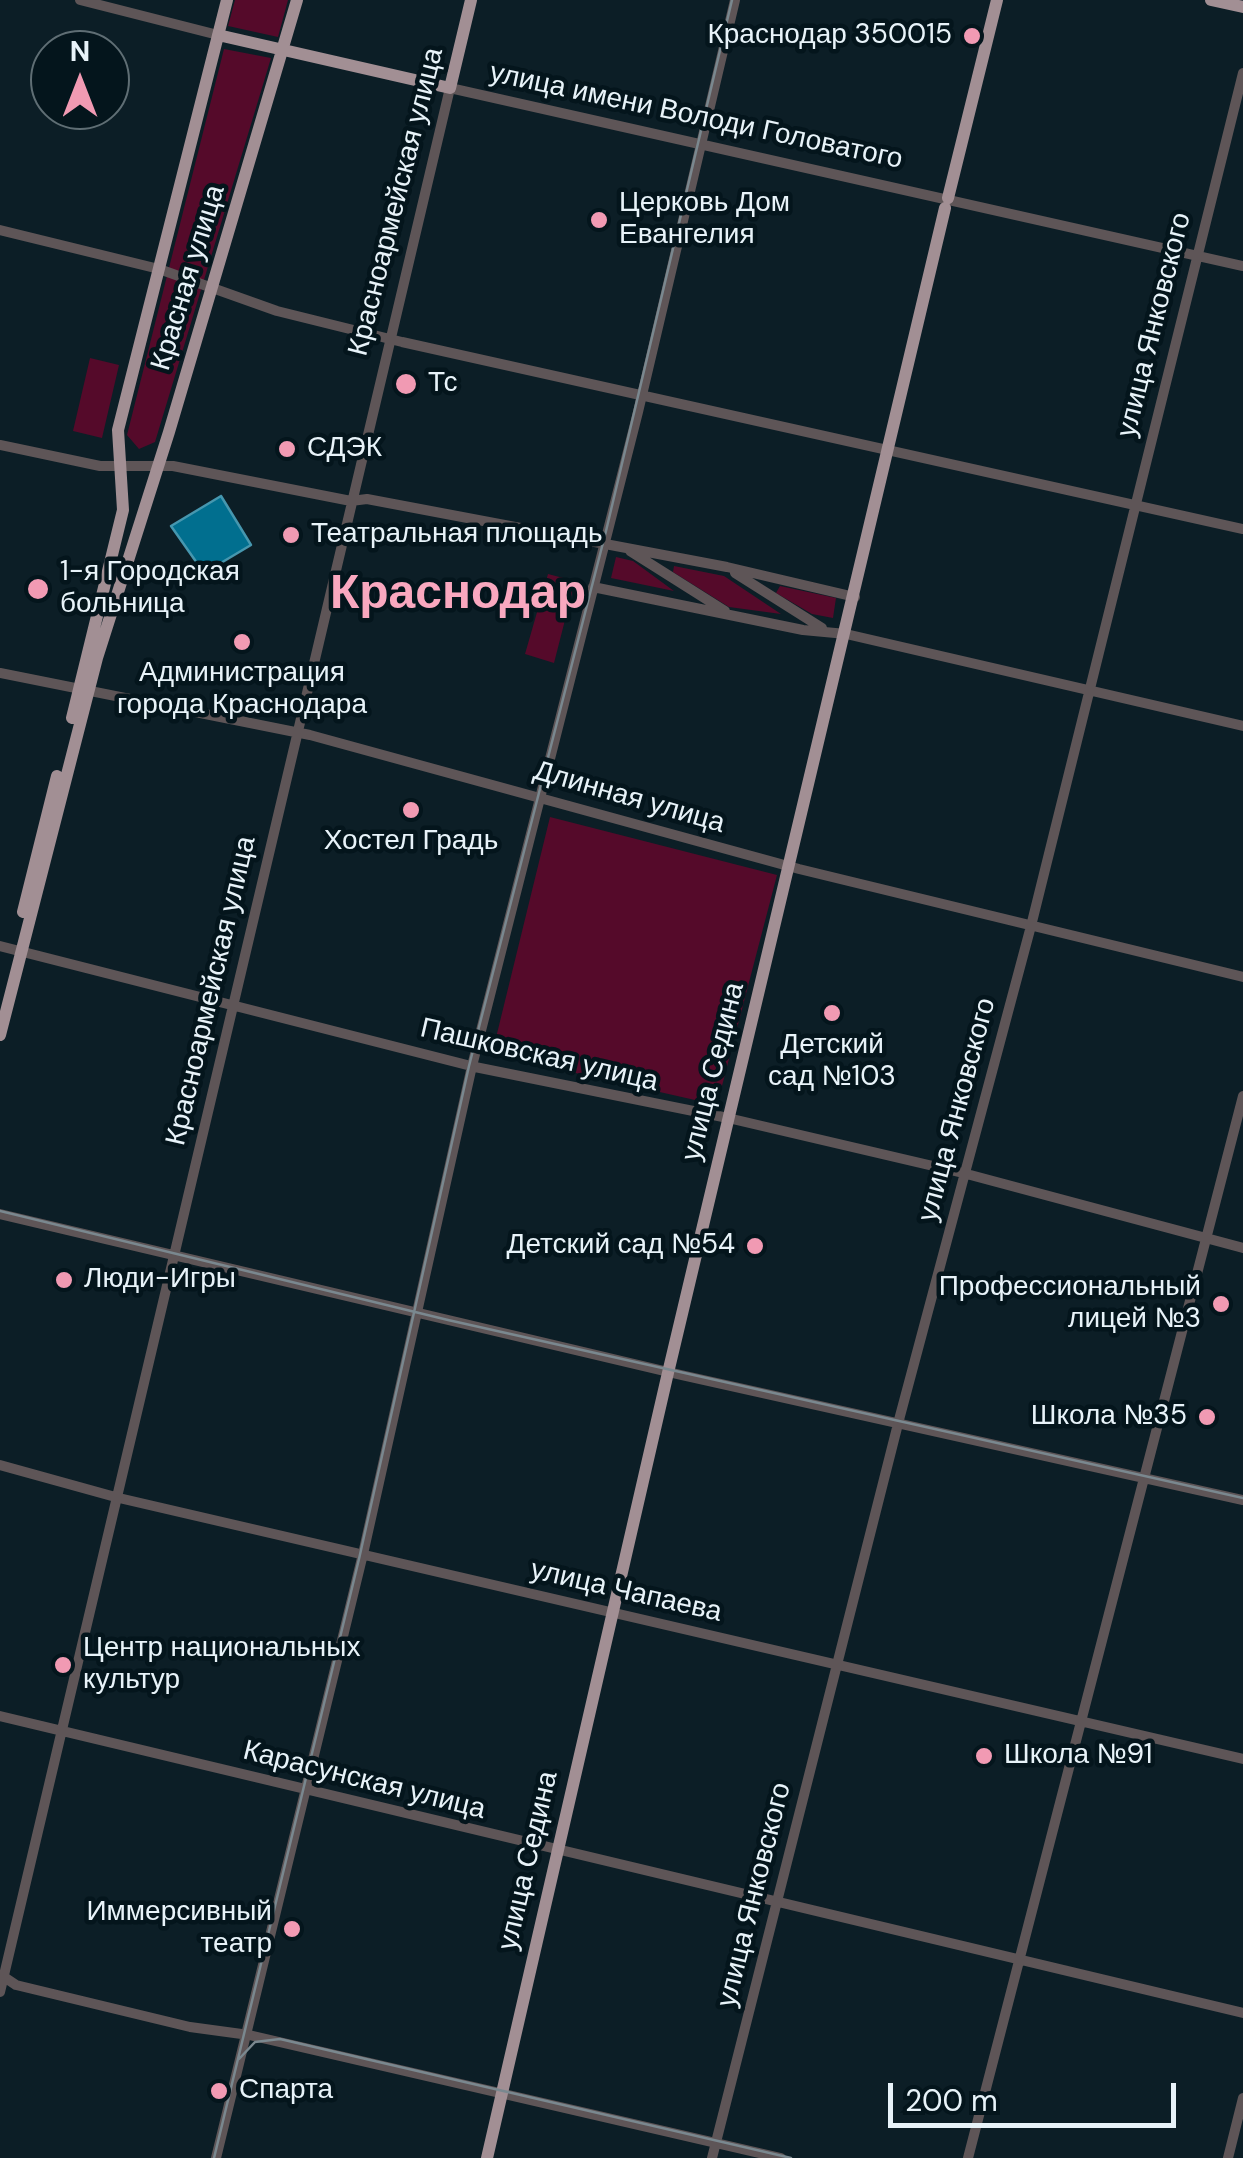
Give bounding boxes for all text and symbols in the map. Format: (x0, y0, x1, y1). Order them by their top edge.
place label: Краснодар 350015 (707, 19, 952, 53)
marker: Краснодар 350015 (961, 25, 983, 47)
north arrow (30, 30, 130, 130)
text: N (70, 33, 90, 70)
street label: Красноармейская улица (342, 45, 452, 359)
street label: улица имени Володи Головатого (486, 57, 906, 177)
street label: Красная улица (145, 181, 233, 375)
place label: Церковь Дом Евангелия (619, 187, 790, 253)
marker: Церковь Дом Евангелия (588, 209, 610, 231)
street label: улица Янковского (1111, 209, 1199, 441)
place label: Тс (428, 367, 458, 401)
marker: Тс (393, 371, 419, 397)
place label: СДЭК (307, 432, 382, 466)
marker: СДЭК (276, 438, 298, 460)
place label: Театральная площадь (311, 518, 603, 552)
marker: Театральная площадь (280, 524, 302, 546)
place label: 1-я Городская больница (60, 556, 240, 622)
district label: Краснодар (330, 566, 586, 624)
marker: 1-я Городская больница (25, 576, 51, 602)
marker: Администрация города Краснодара (231, 631, 253, 653)
place label: Администрация города Краснодара (117, 657, 367, 723)
street label: Длинная улица (530, 755, 728, 841)
marker: Хостел Градь (400, 799, 422, 821)
place label: Хостел Градь (324, 825, 498, 859)
street label: Красноармейская улица (160, 833, 264, 1149)
street label: улица Седина (676, 979, 752, 1165)
street label: улица Янковского (912, 995, 1004, 1225)
marker: Детский сад №103 (821, 1002, 843, 1024)
street label: Пашковская улица (417, 1012, 661, 1100)
place label: Детский сад №103 (768, 1029, 896, 1095)
place label: Детский сад №54 (506, 1229, 735, 1263)
marker: Детский сад №54 (744, 1235, 766, 1257)
place label: Люди-Игры (84, 1263, 236, 1297)
marker: Люди-Игры (53, 1269, 75, 1291)
place label: Профессиональный лицей №3 (939, 1271, 1201, 1337)
marker: Профессиональный лицей №3 (1210, 1293, 1232, 1315)
place label: Школа №35 (1031, 1400, 1187, 1434)
marker: Школа №35 (1196, 1406, 1218, 1428)
street label: улица Чапаева (527, 1554, 725, 1630)
place label: Центр национальных культур (83, 1632, 360, 1698)
marker: Центр национальных культур (52, 1654, 74, 1676)
street label: Карасунская улица (239, 1735, 489, 1827)
place label: Школа №91 (1004, 1739, 1152, 1773)
marker: Школа №91 (973, 1745, 995, 1767)
street label: улица Седина (492, 1768, 566, 1954)
street label: улица Янковского (711, 1779, 799, 2011)
place label: Иммерсивный театр (86, 1896, 272, 1962)
marker: Иммерсивный театр (281, 1918, 303, 1940)
scale bar (893, 2063, 1180, 2125)
place label: Спарта (239, 2074, 333, 2108)
marker: Спарта (208, 2080, 230, 2102)
text: 200 m (905, 2081, 998, 2120)

